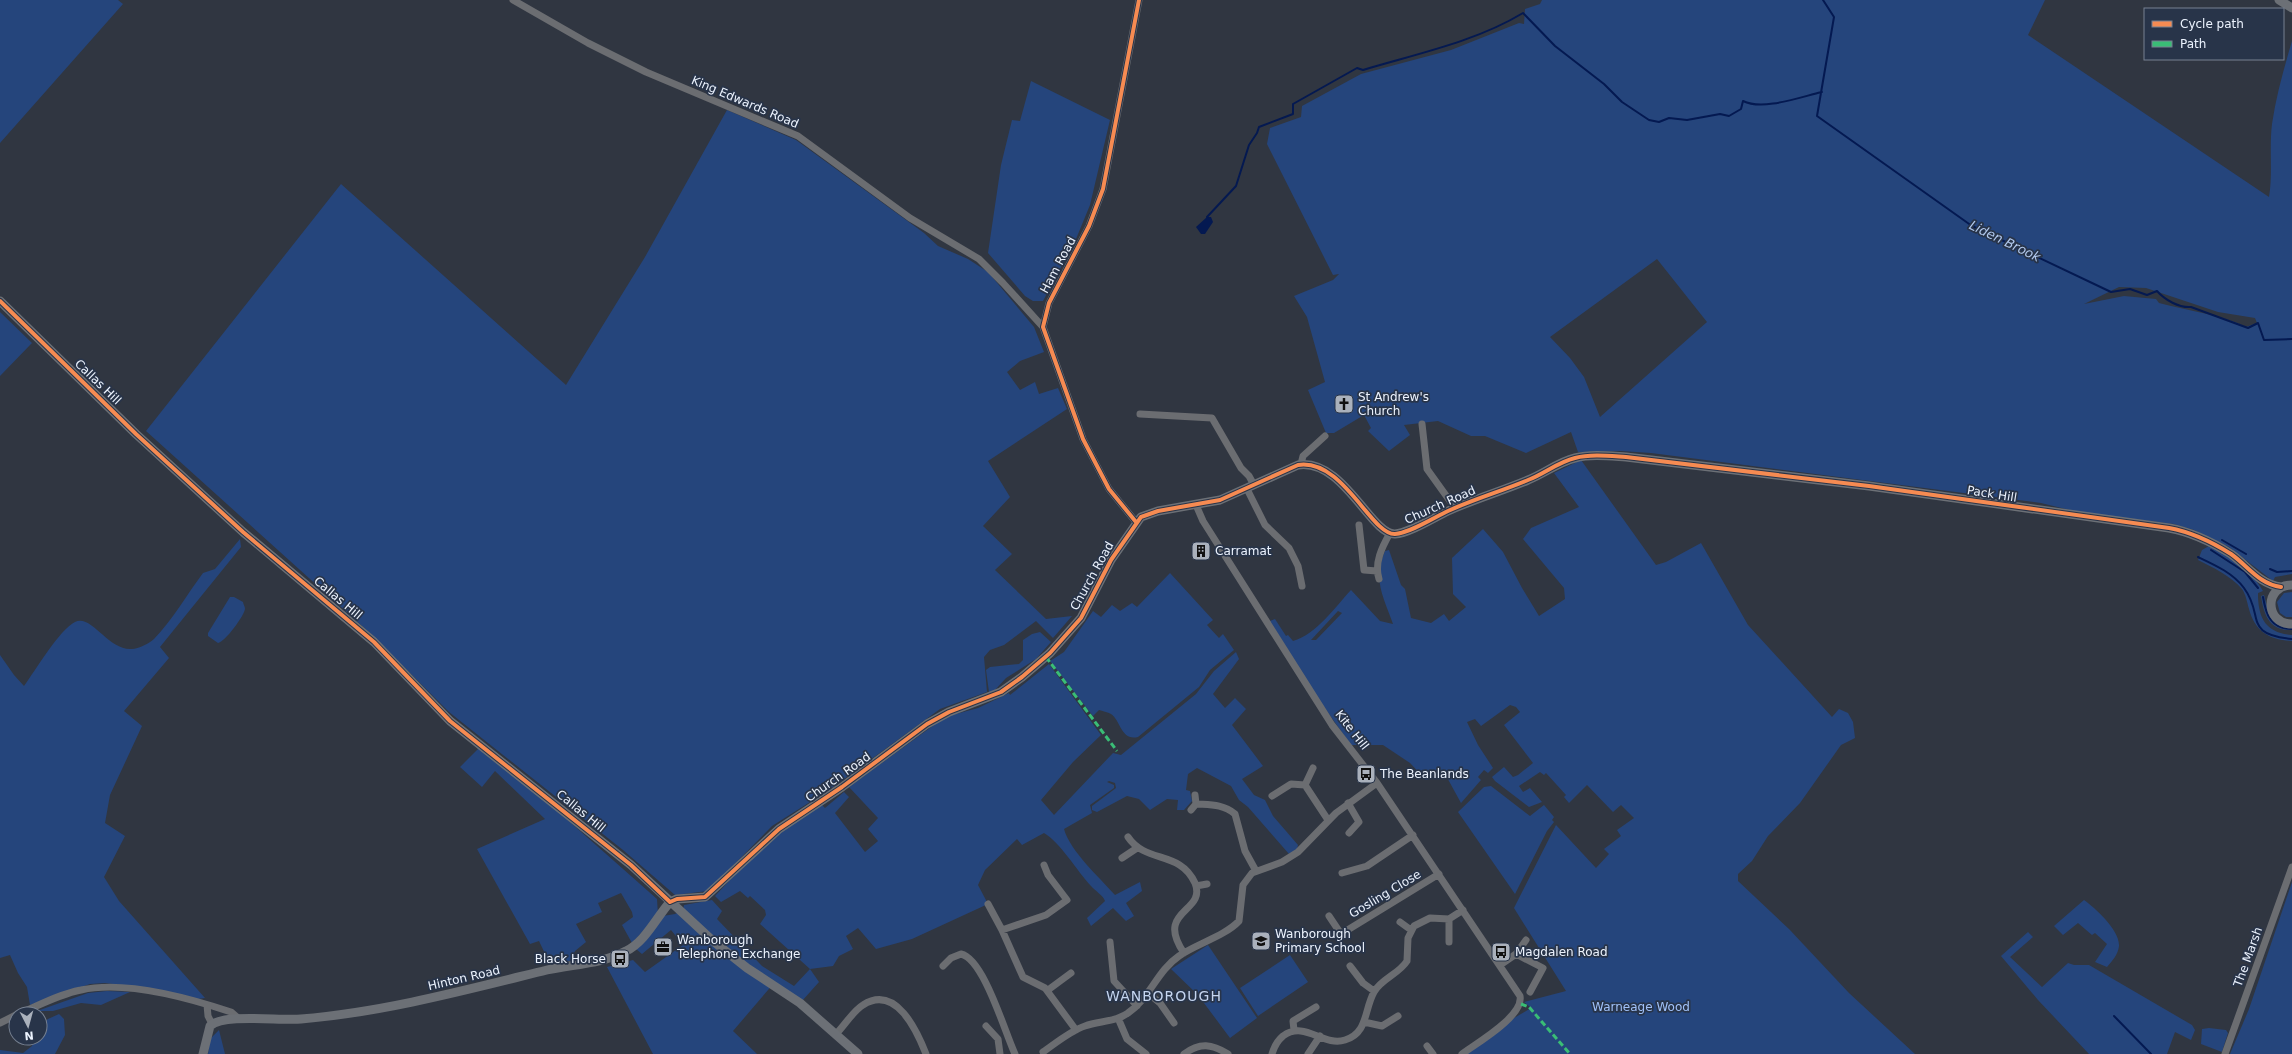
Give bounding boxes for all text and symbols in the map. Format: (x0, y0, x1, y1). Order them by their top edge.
legend (2144, 8, 2284, 60)
text: Cycle path (2180, 17, 2244, 31)
text: Path (2180, 37, 2206, 51)
street label: King Edwards Road (689, 73, 801, 131)
water label: Liden Brook (1967, 217, 2043, 265)
street label: Ham Road (1037, 234, 1079, 296)
street label: Callas Hill (72, 357, 124, 407)
place label: St Andrew's Church (1358, 390, 1429, 418)
church icon: St Andrew's Church (1333, 393, 1355, 415)
street label: Church Road (1402, 483, 1478, 527)
street label: Pack Hill (1966, 483, 2018, 505)
street label: Church Road (1067, 539, 1117, 613)
building icon: Carramat (1190, 540, 1212, 562)
place label: Carramat (1215, 544, 1272, 558)
street label: Callas Hill (311, 574, 365, 622)
street label: Kite Hill (1332, 708, 1372, 752)
street label: Church Road (803, 749, 873, 805)
bus stop icon: The Beanlands (1355, 763, 1377, 785)
place label: The Beanlands (1379, 767, 1469, 781)
street label: Callas Hill (554, 787, 608, 835)
street label: Gosling Close (1347, 867, 1423, 921)
street label: The Marsh (2230, 925, 2265, 990)
place label: Wanborough Primary School (1275, 927, 1365, 955)
school or university icon: Wanborough Primary School (1250, 930, 1272, 952)
place label: Wanborough Telephone Exchange (676, 933, 800, 961)
office icon: Wanborough Telephone Exchange (652, 936, 674, 958)
bus stop icon: Magdalen Road (1490, 941, 1512, 963)
place label: Magdalen Road (1515, 945, 1608, 959)
bus stop icon: Black Horse (609, 948, 631, 970)
place label: Black Horse (535, 952, 606, 966)
street label: Hinton Road (427, 963, 501, 993)
district label: WANBOROUGH (1106, 988, 1222, 1004)
park label: Warneage Wood (1592, 1000, 1690, 1014)
north arrow (8, 1006, 48, 1046)
text: N (24, 1029, 34, 1042)

